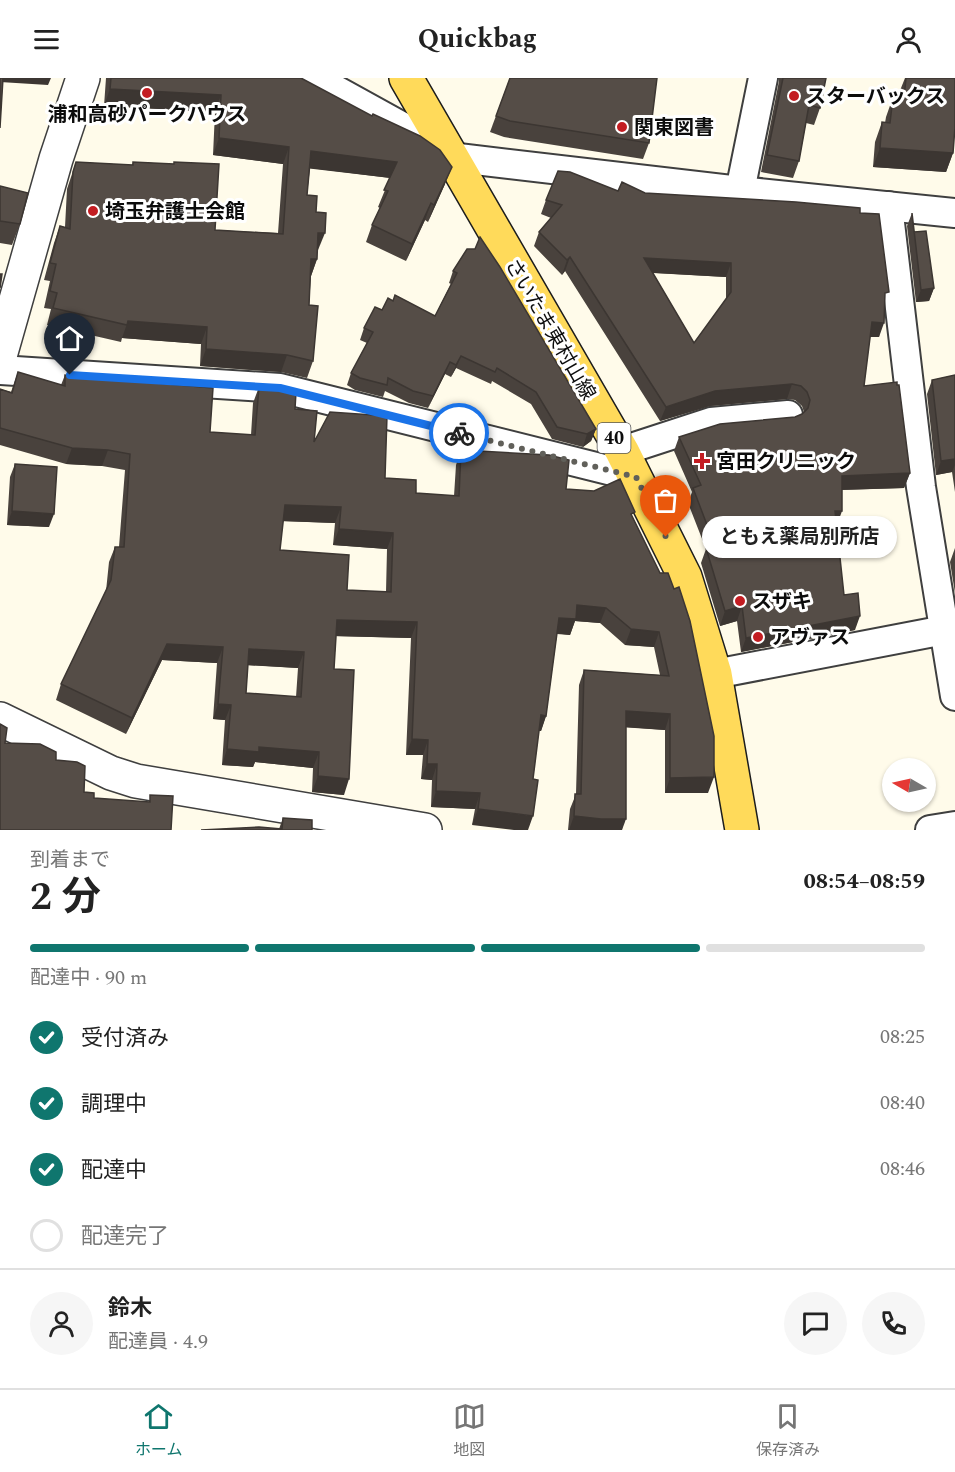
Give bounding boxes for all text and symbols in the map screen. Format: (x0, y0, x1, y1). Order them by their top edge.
text: Quickbag (418, 18, 537, 60)
icon: menu (30, 23, 63, 56)
icon: person (892, 23, 925, 56)
place label: スターバックス (806, 82, 945, 112)
marker: 浦和高砂パークハウス (140, 86, 154, 100)
marker: スターバックス (787, 89, 801, 103)
place label: 浦和高砂パークハウス (48, 100, 247, 130)
place label: 関東図書 (634, 113, 714, 143)
marker: 関東図書 (615, 120, 629, 134)
place label: 埼玉弁護士会館 (105, 197, 245, 227)
marker: 埼玉弁護士会館 (86, 204, 100, 218)
street label: さいたま東村山線 (497, 253, 603, 406)
pin (44, 313, 95, 375)
icon: home (53, 322, 86, 355)
courier (429, 403, 489, 463)
icon: bike (443, 417, 476, 450)
road number: 40 (598, 423, 630, 453)
place label: 宮田クリニック (716, 447, 856, 477)
marker: 宮田クリニック (693, 452, 711, 470)
pin (640, 475, 691, 537)
icon: bag (649, 484, 682, 517)
callout: ともえ薬局別所店 (702, 516, 897, 558)
text: ともえ薬局別所店 (720, 522, 880, 552)
place label: スザキ (752, 587, 812, 617)
marker: スザキ (733, 594, 747, 608)
place label: アヴァス (770, 623, 850, 653)
marker: アヴァス (751, 630, 765, 644)
north arrow (882, 758, 936, 812)
map controls (882, 758, 936, 812)
text: 到着まで (30, 845, 110, 875)
text: 08:54–08:59 (803, 865, 925, 898)
text: 2 分 (30, 868, 101, 927)
text: 配達中 · 90 m (30, 963, 147, 993)
icon: check (30, 1021, 63, 1054)
text: 受付済み (81, 1022, 169, 1055)
text: 08:25 (880, 1022, 925, 1052)
icon: check (30, 1087, 63, 1120)
text: 調理中 (81, 1088, 147, 1121)
text: 08:40 (880, 1088, 925, 1118)
icon: check (30, 1153, 63, 1186)
text: 配達中 (81, 1154, 147, 1187)
text: 08:46 (880, 1154, 925, 1184)
text: 配達完了 (81, 1220, 169, 1253)
button: person (30, 1292, 93, 1355)
text: 鈴木 (108, 1292, 152, 1325)
button: chat (784, 1292, 847, 1355)
button: phone (862, 1292, 925, 1355)
text: 配達員 · 4.9 (108, 1327, 208, 1357)
tab: ホーム (135, 1400, 183, 1462)
tab: 地図 (453, 1400, 486, 1462)
tab: 保存済み (756, 1400, 820, 1462)

